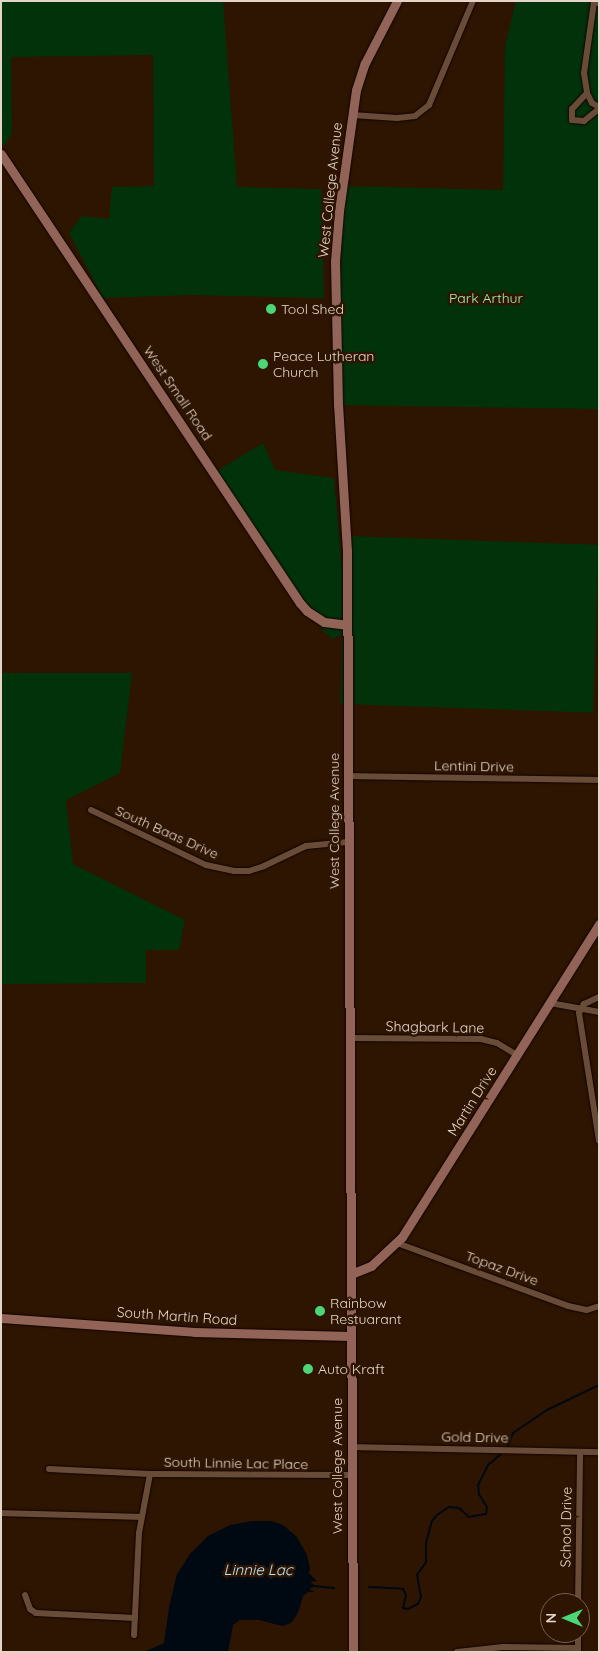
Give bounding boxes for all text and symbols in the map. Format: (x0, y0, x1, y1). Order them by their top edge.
street label: West College Avenue (315, 121, 345, 259)
park label: Park Arthur (449, 290, 523, 306)
place label: Tool Shed (281, 301, 344, 317)
marker: Tool Shed (265, 303, 277, 315)
street label: West Small Road (140, 343, 216, 443)
place label: Peace Lutheran Church (273, 348, 374, 381)
marker: Peace Lutheran Church (257, 358, 269, 370)
street label: West College Avenue (326, 753, 342, 889)
street label: Lentini Drive (434, 757, 514, 775)
street label: South Baas Drive (113, 802, 221, 862)
street label: Shagbark Lane (386, 1018, 484, 1036)
street label: Martin Drive (444, 1063, 500, 1139)
street label: Topaz Drive (463, 1247, 541, 1289)
place label: Rainbow Restuarant (330, 1295, 402, 1328)
street label: South Martin Road (116, 1303, 238, 1329)
marker: Rainbow Restuarant (314, 1305, 326, 1317)
place label: Auto Kraft (318, 1361, 385, 1377)
marker: Auto Kraft (302, 1363, 314, 1375)
street label: West College Avenue (329, 1398, 345, 1534)
street label: Gold Drive (441, 1428, 509, 1446)
street label: South Linnie Lac Place (164, 1453, 308, 1473)
street label: School Drive (557, 1486, 575, 1568)
water label: Linnie Lac (223, 1561, 293, 1579)
north arrow (540, 1593, 590, 1643)
text: N (542, 1613, 560, 1623)

